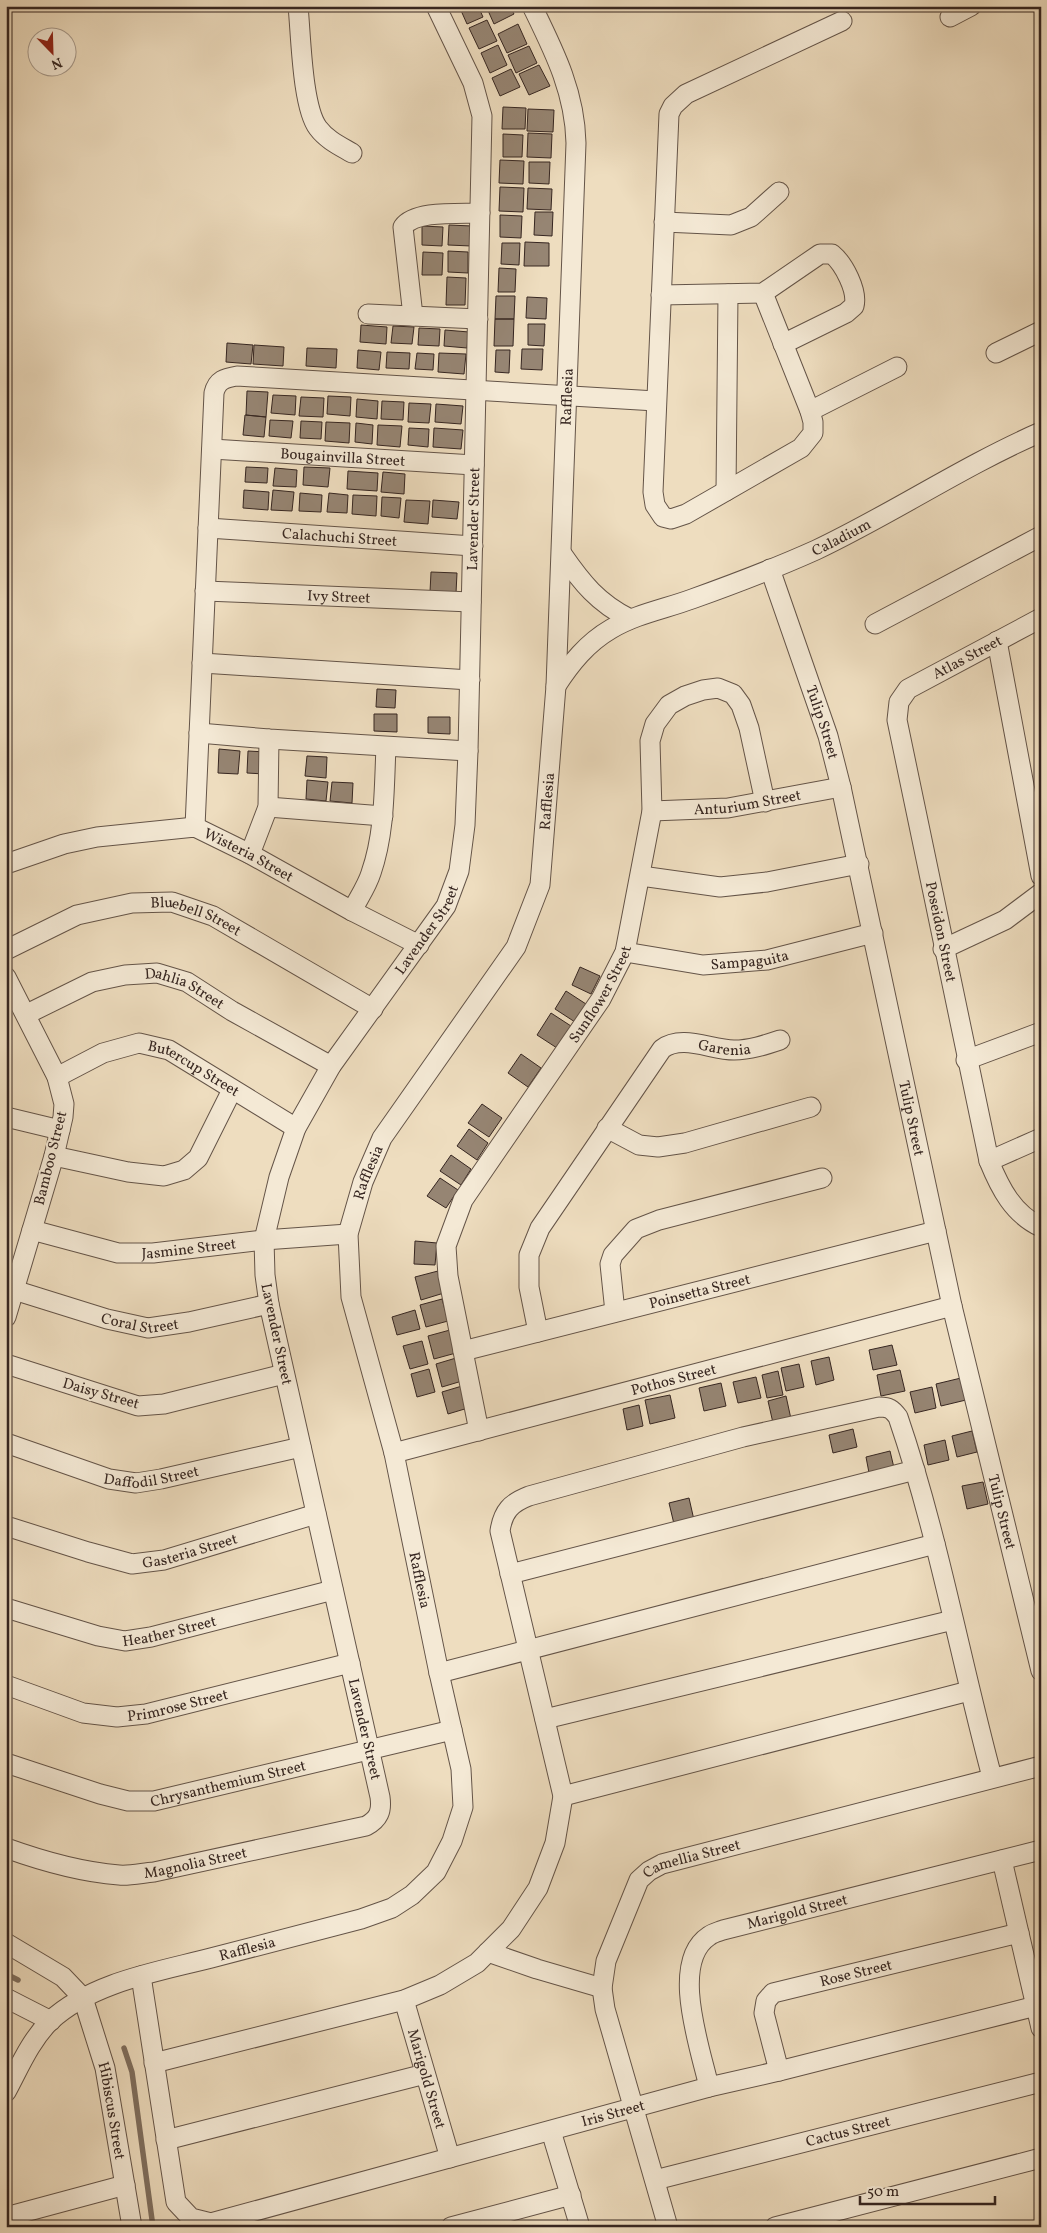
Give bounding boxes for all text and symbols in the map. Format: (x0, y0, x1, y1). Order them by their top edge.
north arrow (28, 28, 78, 78)
text: N (48, 52, 65, 73)
street label: Rafflesia (557, 368, 580, 426)
street label: Bougainvilla Street (280, 444, 406, 473)
street label: Lavender Street (463, 467, 486, 571)
street label: Caladium (809, 515, 875, 562)
street label: Calachuchi Street (281, 524, 398, 553)
street label: Ivy Street (307, 586, 371, 610)
street label: Atlas Street (929, 631, 1006, 686)
street label: Tulip Street (799, 683, 843, 762)
street label: Rafflesia (535, 772, 561, 831)
street label: Anturium Street (694, 786, 803, 821)
street label: Wisteria Street (200, 824, 297, 888)
street label: Poseidon Street (919, 880, 960, 984)
street label: Lavender Street (391, 883, 465, 980)
street label: Bluebell Street (150, 893, 245, 942)
street label: Sunflower Street (565, 944, 638, 1048)
street label: Sampaguita (710, 946, 791, 976)
street label: Dahlia Street (144, 964, 228, 1015)
street label: Garenia (696, 1035, 753, 1062)
street label: Butercup Street (146, 1036, 243, 1103)
street label: Tulip Street (892, 1079, 929, 1158)
street label: Bamboo Street (30, 1109, 73, 1208)
street label: Rafflesia (349, 1142, 390, 1203)
street label: Jasmine Street (141, 1234, 237, 1265)
street label: Poinsetta Street (647, 1270, 753, 1315)
street label: Lavender Street (255, 1282, 297, 1387)
street label: Coral Street (98, 1309, 180, 1340)
street label: Pothos Street (629, 1360, 719, 1402)
street label: Daisy Street (60, 1373, 141, 1415)
street label: Daffodil Street (102, 1462, 201, 1495)
street label: Tulip Street (981, 1473, 1020, 1552)
street label: Gasteria Street (141, 1529, 240, 1575)
street label: Rafflesia (402, 1550, 435, 1611)
street label: Heather Street (121, 1612, 219, 1653)
street label: Lavender Street (342, 1677, 385, 1782)
street label: Primrose Street (126, 1685, 231, 1728)
street label: Chrysanthemium Street (149, 1756, 308, 1813)
street label: Camellia Street (639, 1835, 743, 1884)
street label: Magnolia Street (143, 1843, 249, 1885)
street label: Marigold Street (745, 1890, 850, 1936)
street label: Rafflesia (217, 1933, 278, 1967)
street label: Rose Street (818, 1955, 895, 1993)
street label: Marigold Street (401, 2027, 450, 2132)
street label: Hibiscus Street (92, 2059, 129, 2161)
street label: Iris Street (579, 2096, 648, 2133)
street label: Cactus Street (804, 2112, 893, 2153)
scale bar (860, 2173, 994, 2205)
text: 50 m (867, 2182, 899, 2203)

